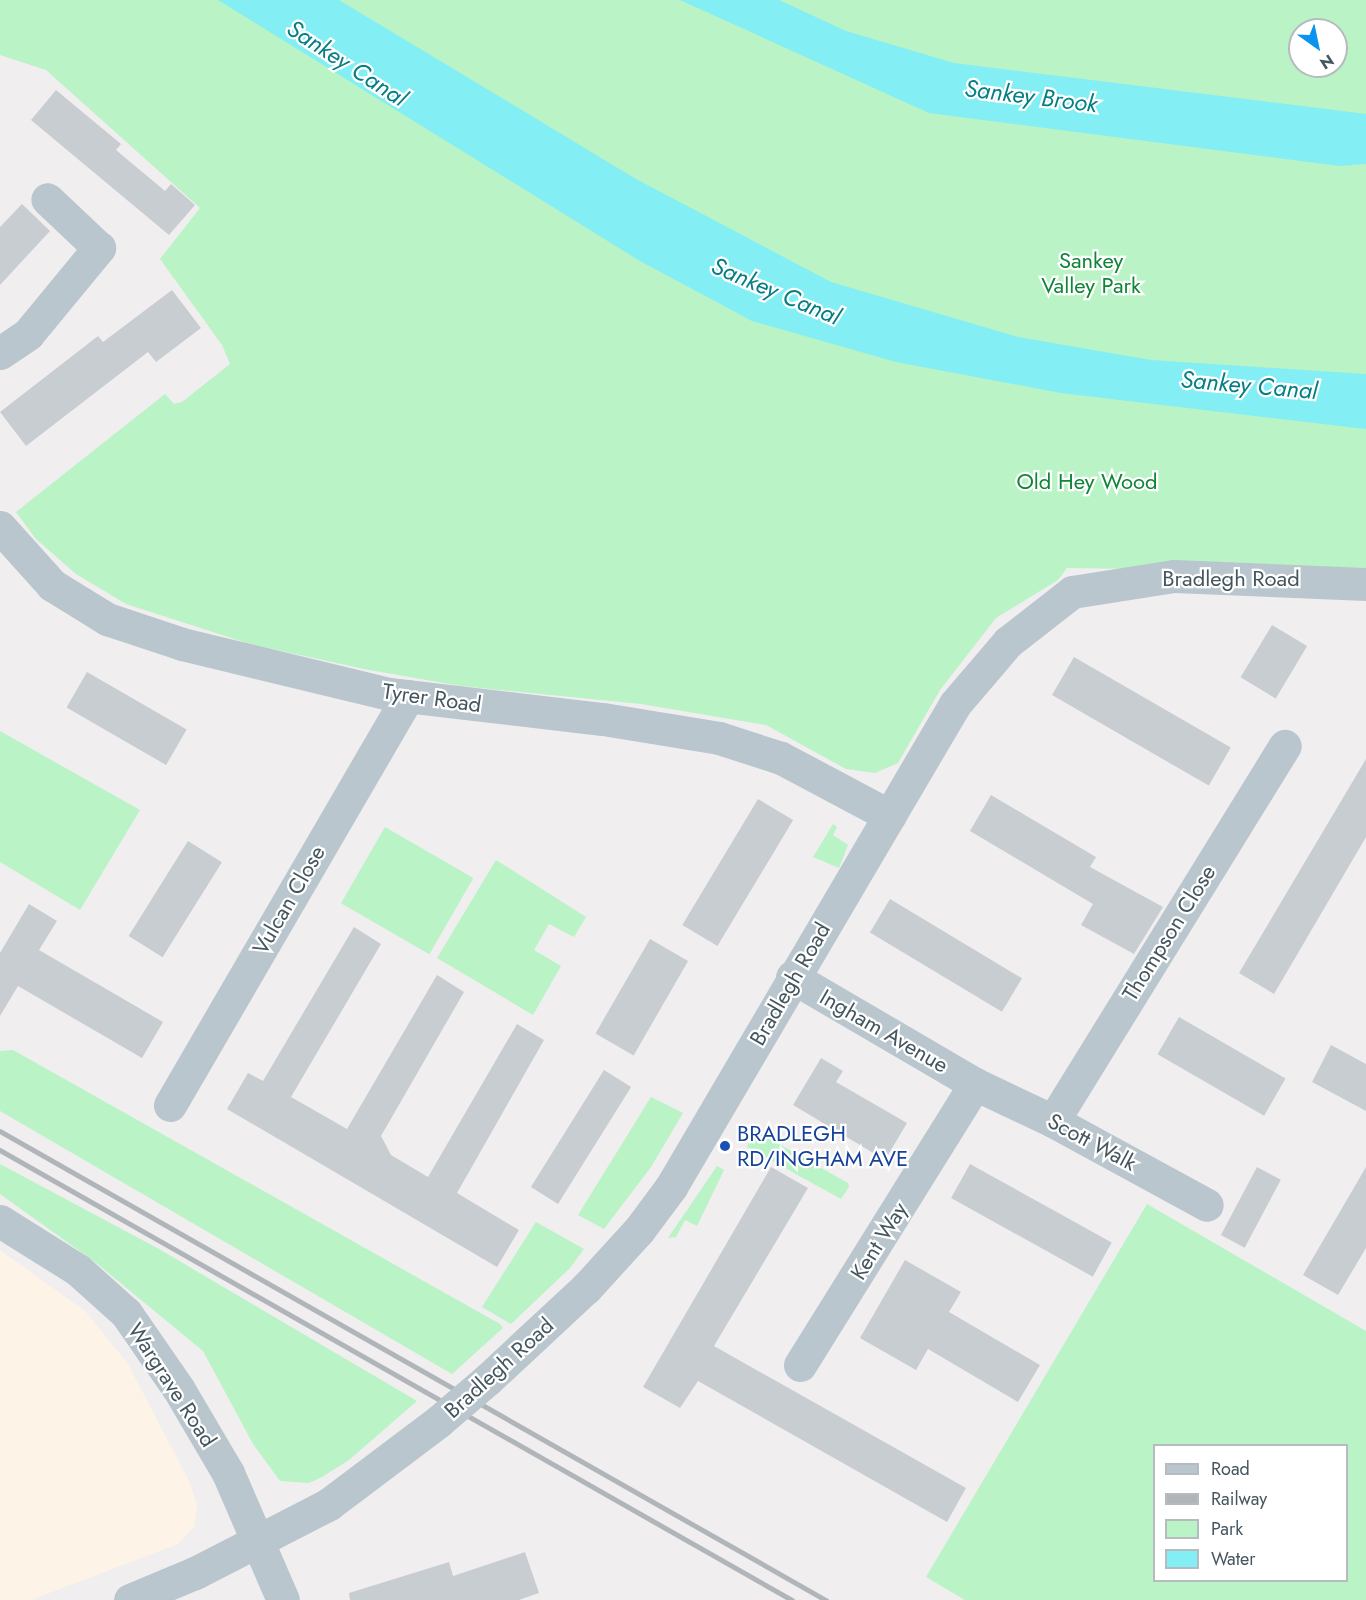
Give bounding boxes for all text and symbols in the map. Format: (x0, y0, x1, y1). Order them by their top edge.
water label: Sankey Canal (282, 14, 412, 112)
north arrow (1288, 18, 1348, 78)
text: N (1315, 49, 1339, 75)
water label: Sankey Brook (963, 74, 1099, 118)
park label: Sankey Valley Park (1041, 247, 1141, 298)
water label: Sankey Canal (707, 251, 845, 331)
water label: Sankey Canal (1179, 365, 1319, 405)
park label: Old Hey Wood (1016, 469, 1158, 495)
street label: Bradlegh Road (1162, 566, 1300, 592)
street label: Tyrer Road (381, 678, 483, 718)
street label: Vulcan Close (247, 841, 331, 959)
street label: Thompson Close (1117, 860, 1221, 1006)
street label: Bradlegh Road (744, 918, 836, 1050)
street label: Ingham Avenue (815, 984, 953, 1078)
street label: Scott Walk (1043, 1108, 1141, 1176)
place label: BRADLEGH RD/INGHAM AVE (737, 1120, 908, 1172)
marker: BRADLEGH RD/INGHAM AVE (718, 1139, 732, 1153)
street label: Kent Way (845, 1197, 913, 1285)
street label: Bradlegh Road (439, 1312, 559, 1424)
street label: Wargrave Road (122, 1318, 222, 1452)
legend (1153, 1444, 1348, 1582)
text: Road (1211, 1456, 1250, 1482)
text: Railway (1211, 1486, 1267, 1512)
text: Park (1211, 1516, 1243, 1542)
text: Water (1211, 1546, 1255, 1572)

